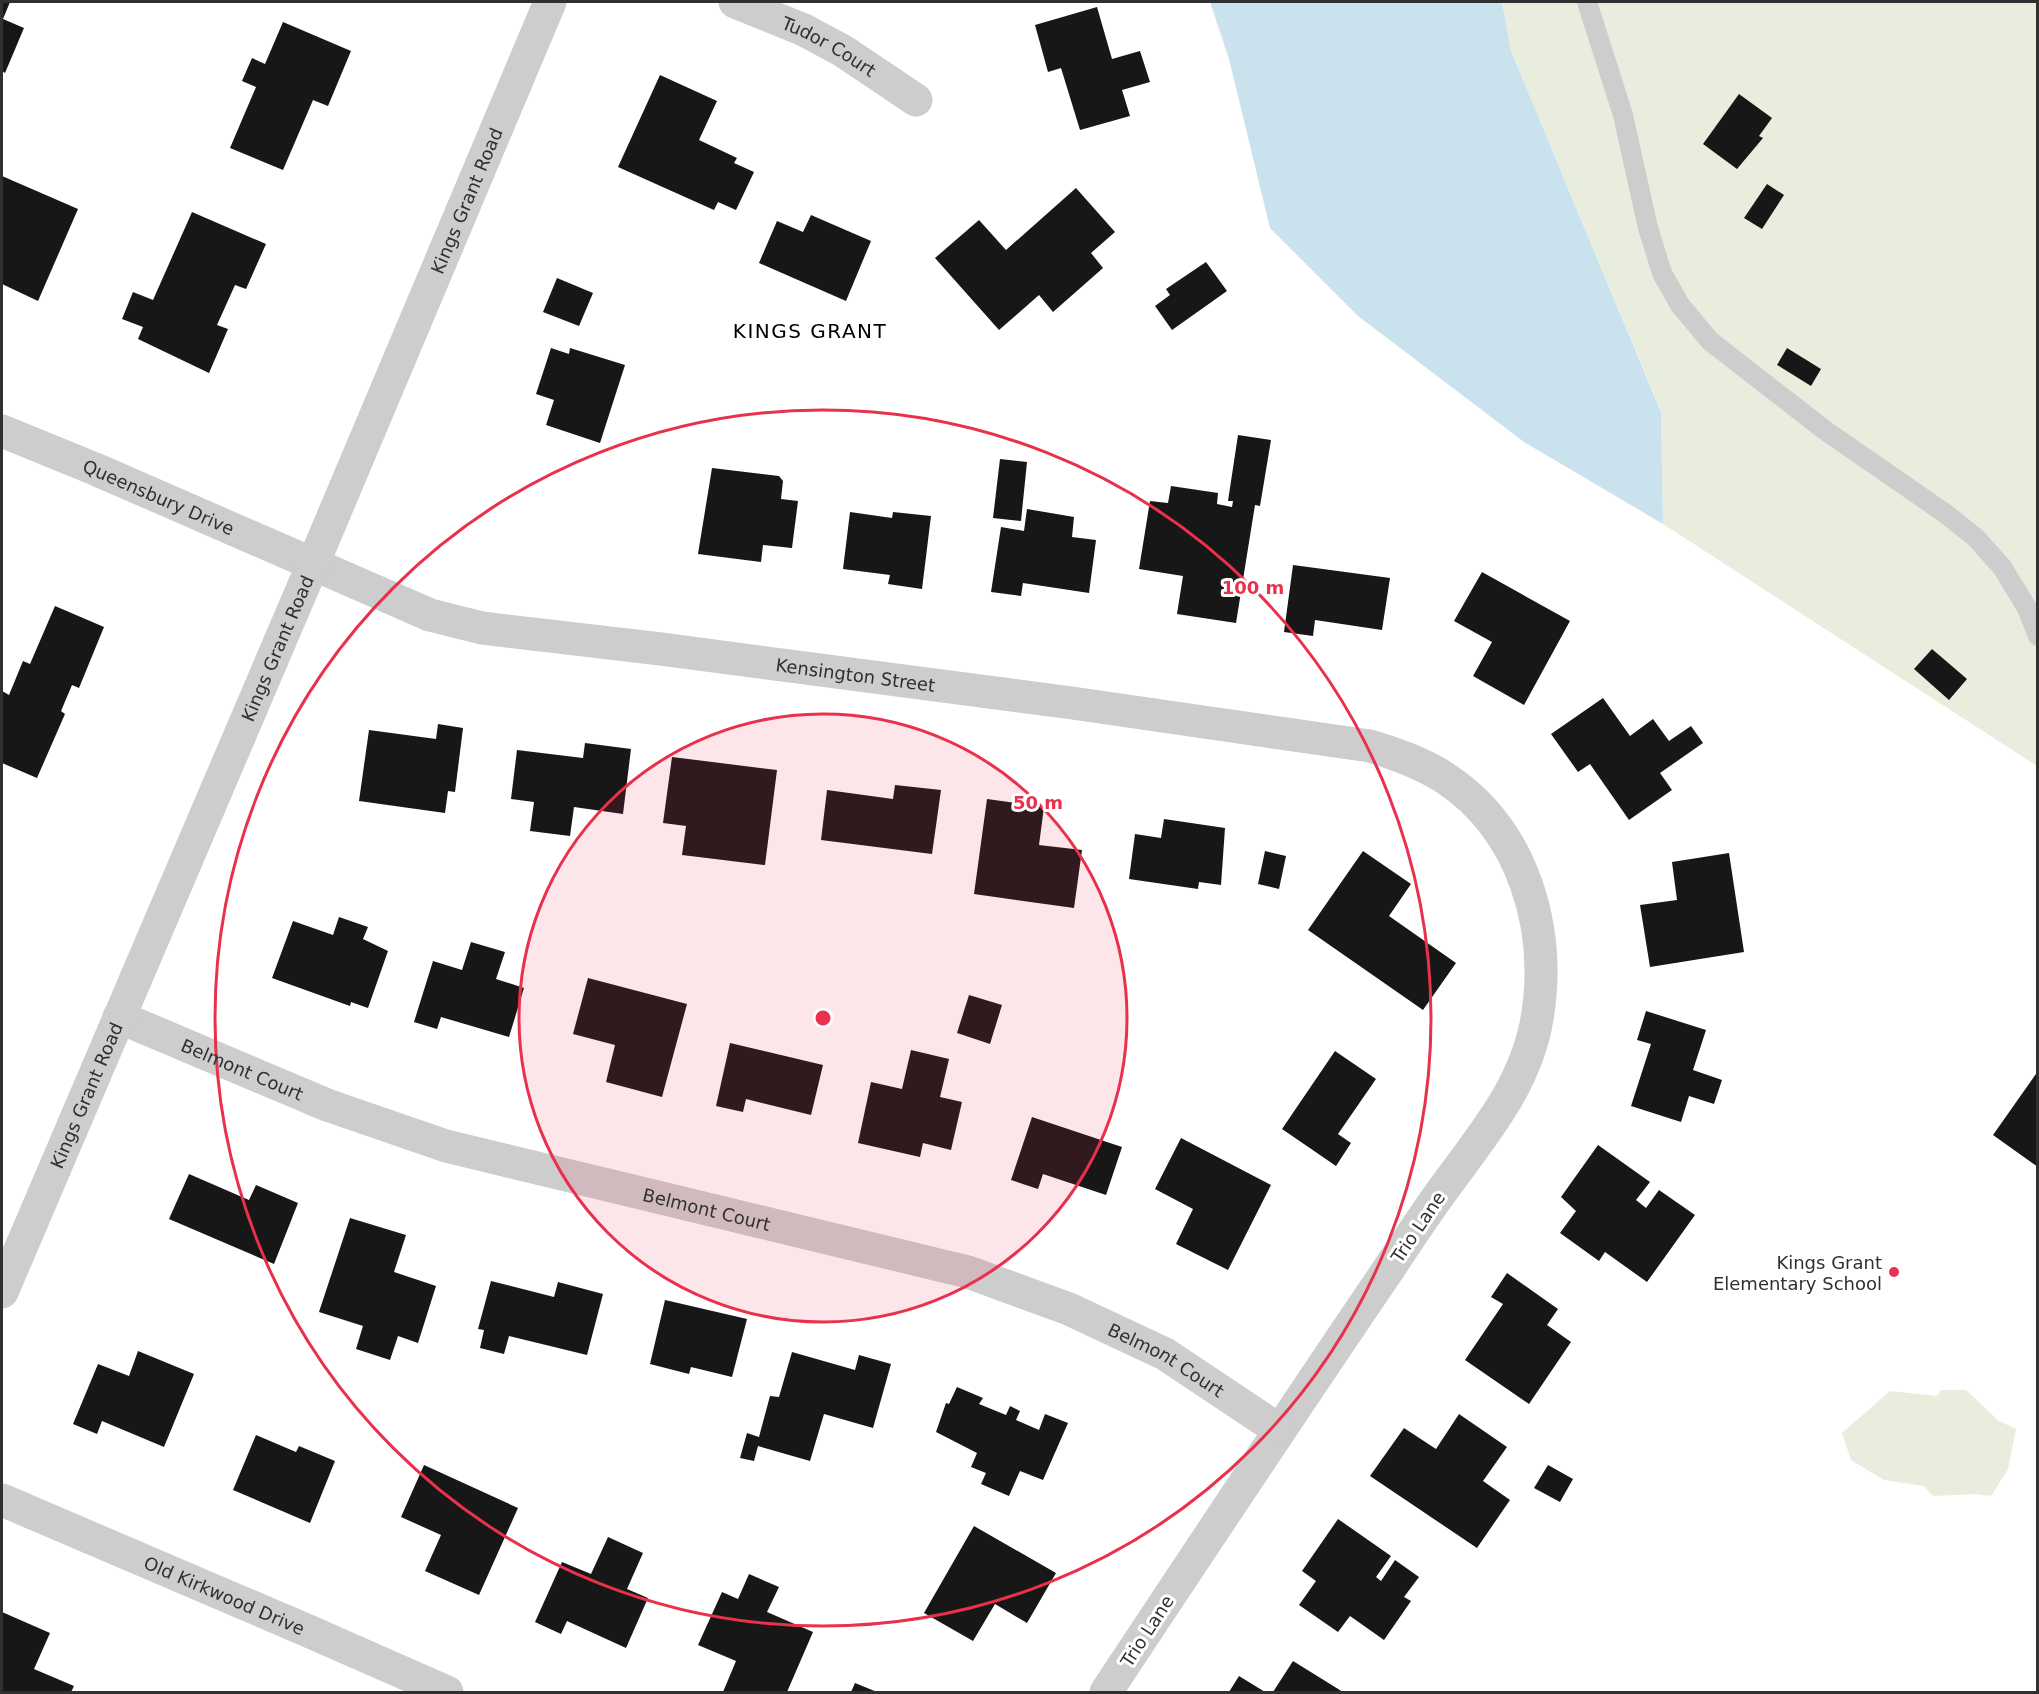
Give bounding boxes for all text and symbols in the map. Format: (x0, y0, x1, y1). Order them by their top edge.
street label: Tudor Court (778, 11, 880, 81)
street label: Kings Grant Road (426, 124, 506, 277)
district label: KINGS GRANT (733, 319, 887, 343)
street label: Queensbury Drive (80, 455, 238, 539)
street label: Kings Grant Road (237, 572, 317, 724)
text: 100 m (1222, 577, 1284, 598)
street label: Kensington Street (775, 654, 937, 695)
text: 50 m (1013, 792, 1063, 813)
centre of rings (813, 1008, 833, 1028)
street label: Kings Grant Road (46, 1019, 126, 1171)
street label: Belmont Court (178, 1034, 307, 1104)
street label: Belmont Court (641, 1183, 773, 1234)
street label: Trio Lane (1386, 1188, 1449, 1267)
place label: Kings Grant Elementary School (1713, 1252, 1882, 1294)
marker: Kings Grant Elementary School (1887, 1265, 1901, 1279)
street label: Belmont Court (1105, 1318, 1228, 1401)
street label: Old Kirkwood Drive (141, 1551, 308, 1639)
street label: Trio Lane (1116, 1591, 1178, 1672)

